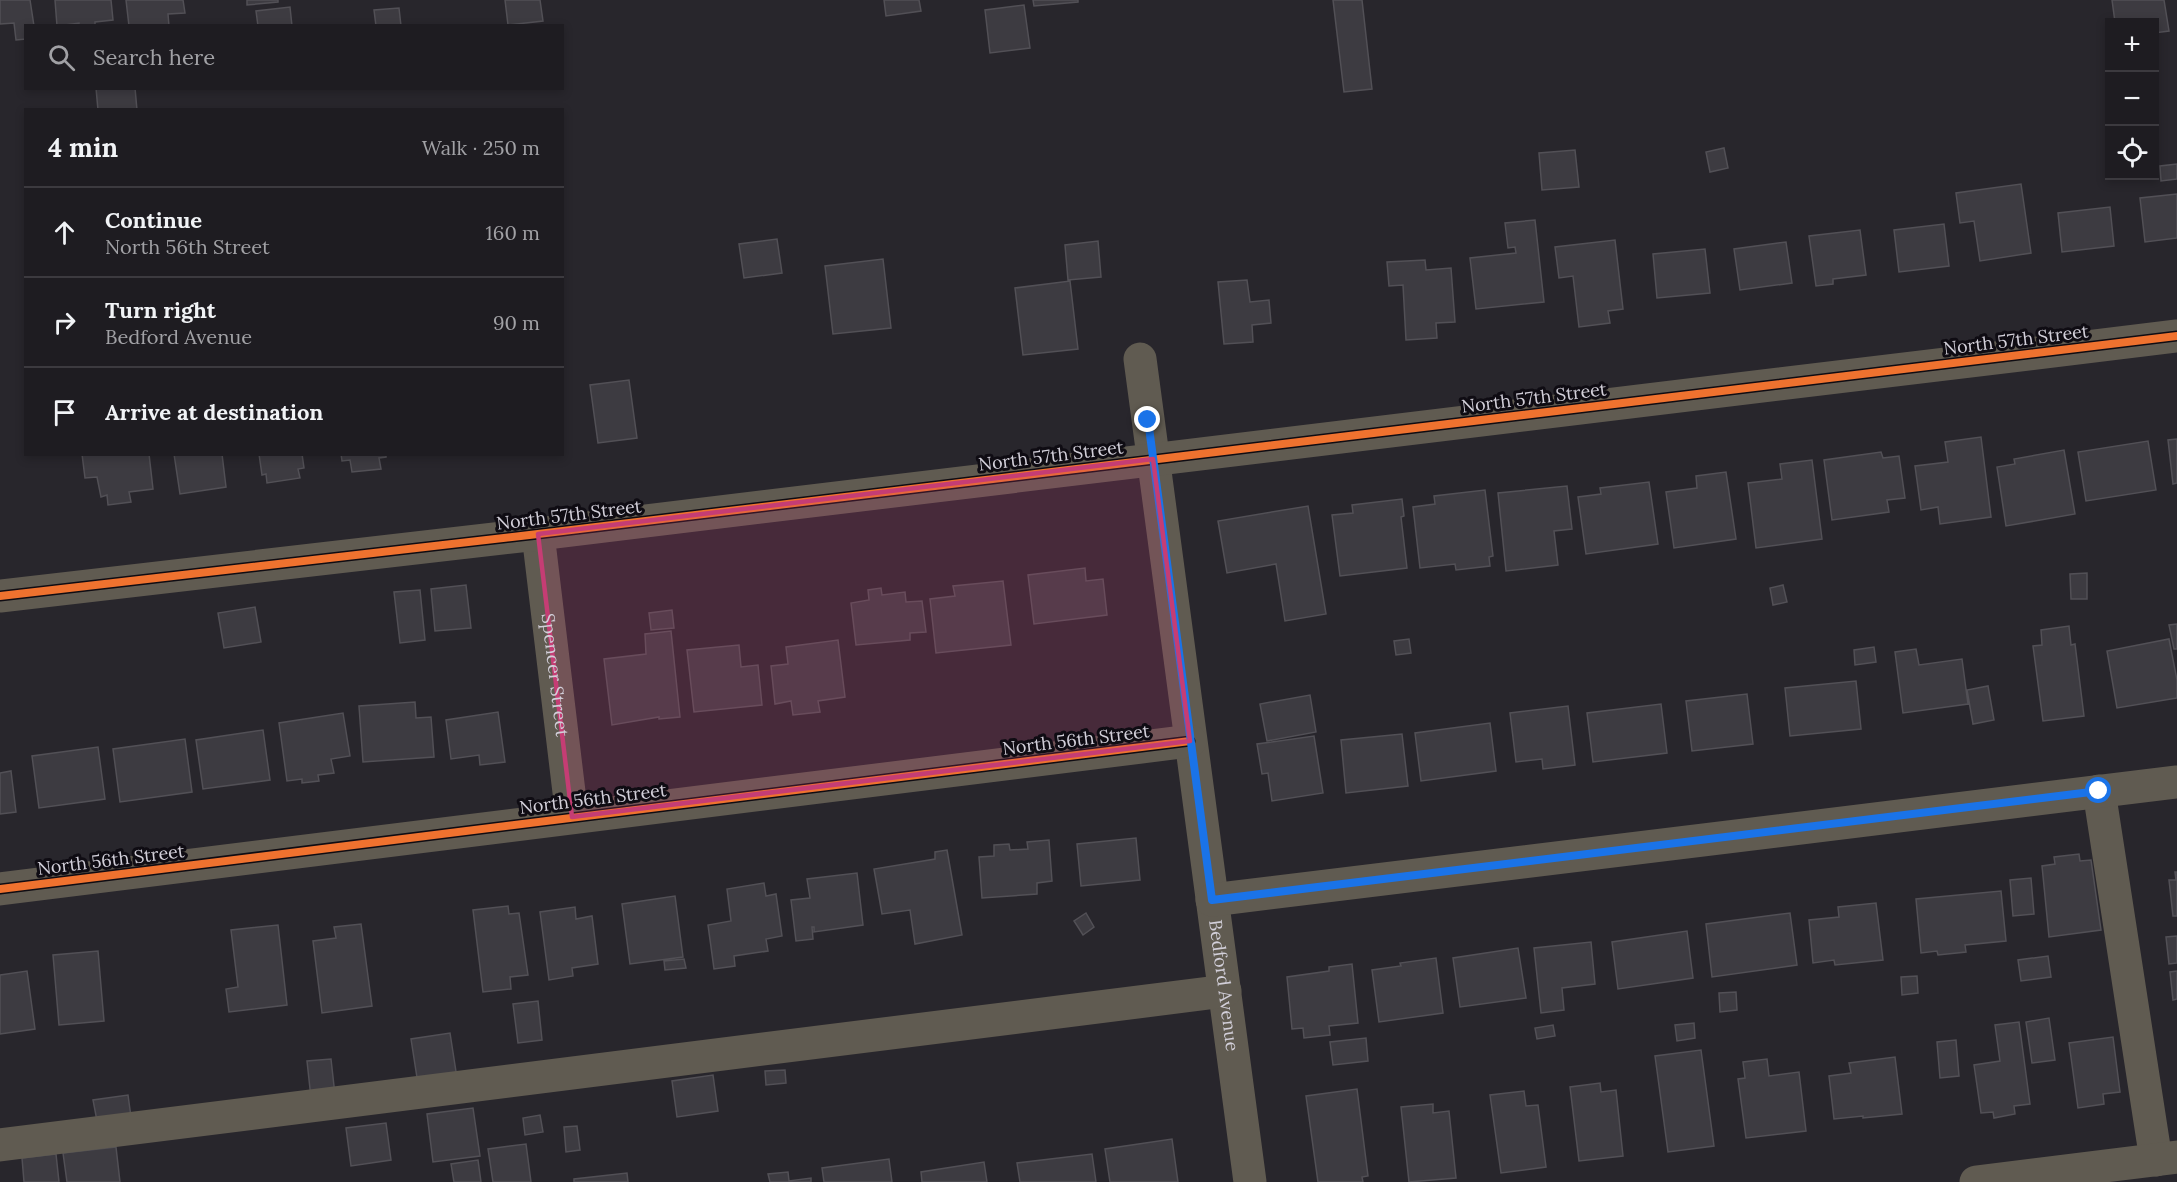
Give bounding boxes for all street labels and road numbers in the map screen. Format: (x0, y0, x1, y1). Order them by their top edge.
street label: North 57th Street (1942, 319, 2090, 360)
street label: North 57th Street (1460, 377, 1608, 418)
street label: North 57th Street (977, 435, 1125, 476)
street label: North 57th Street (495, 494, 643, 535)
street label: Spencer Street (537, 612, 574, 738)
street label: North 56th Street (1001, 719, 1151, 760)
street label: North 56th Street (518, 778, 668, 819)
street label: North 56th Street (36, 839, 186, 880)
street label: Bedford Avenue (1204, 918, 1244, 1053)

